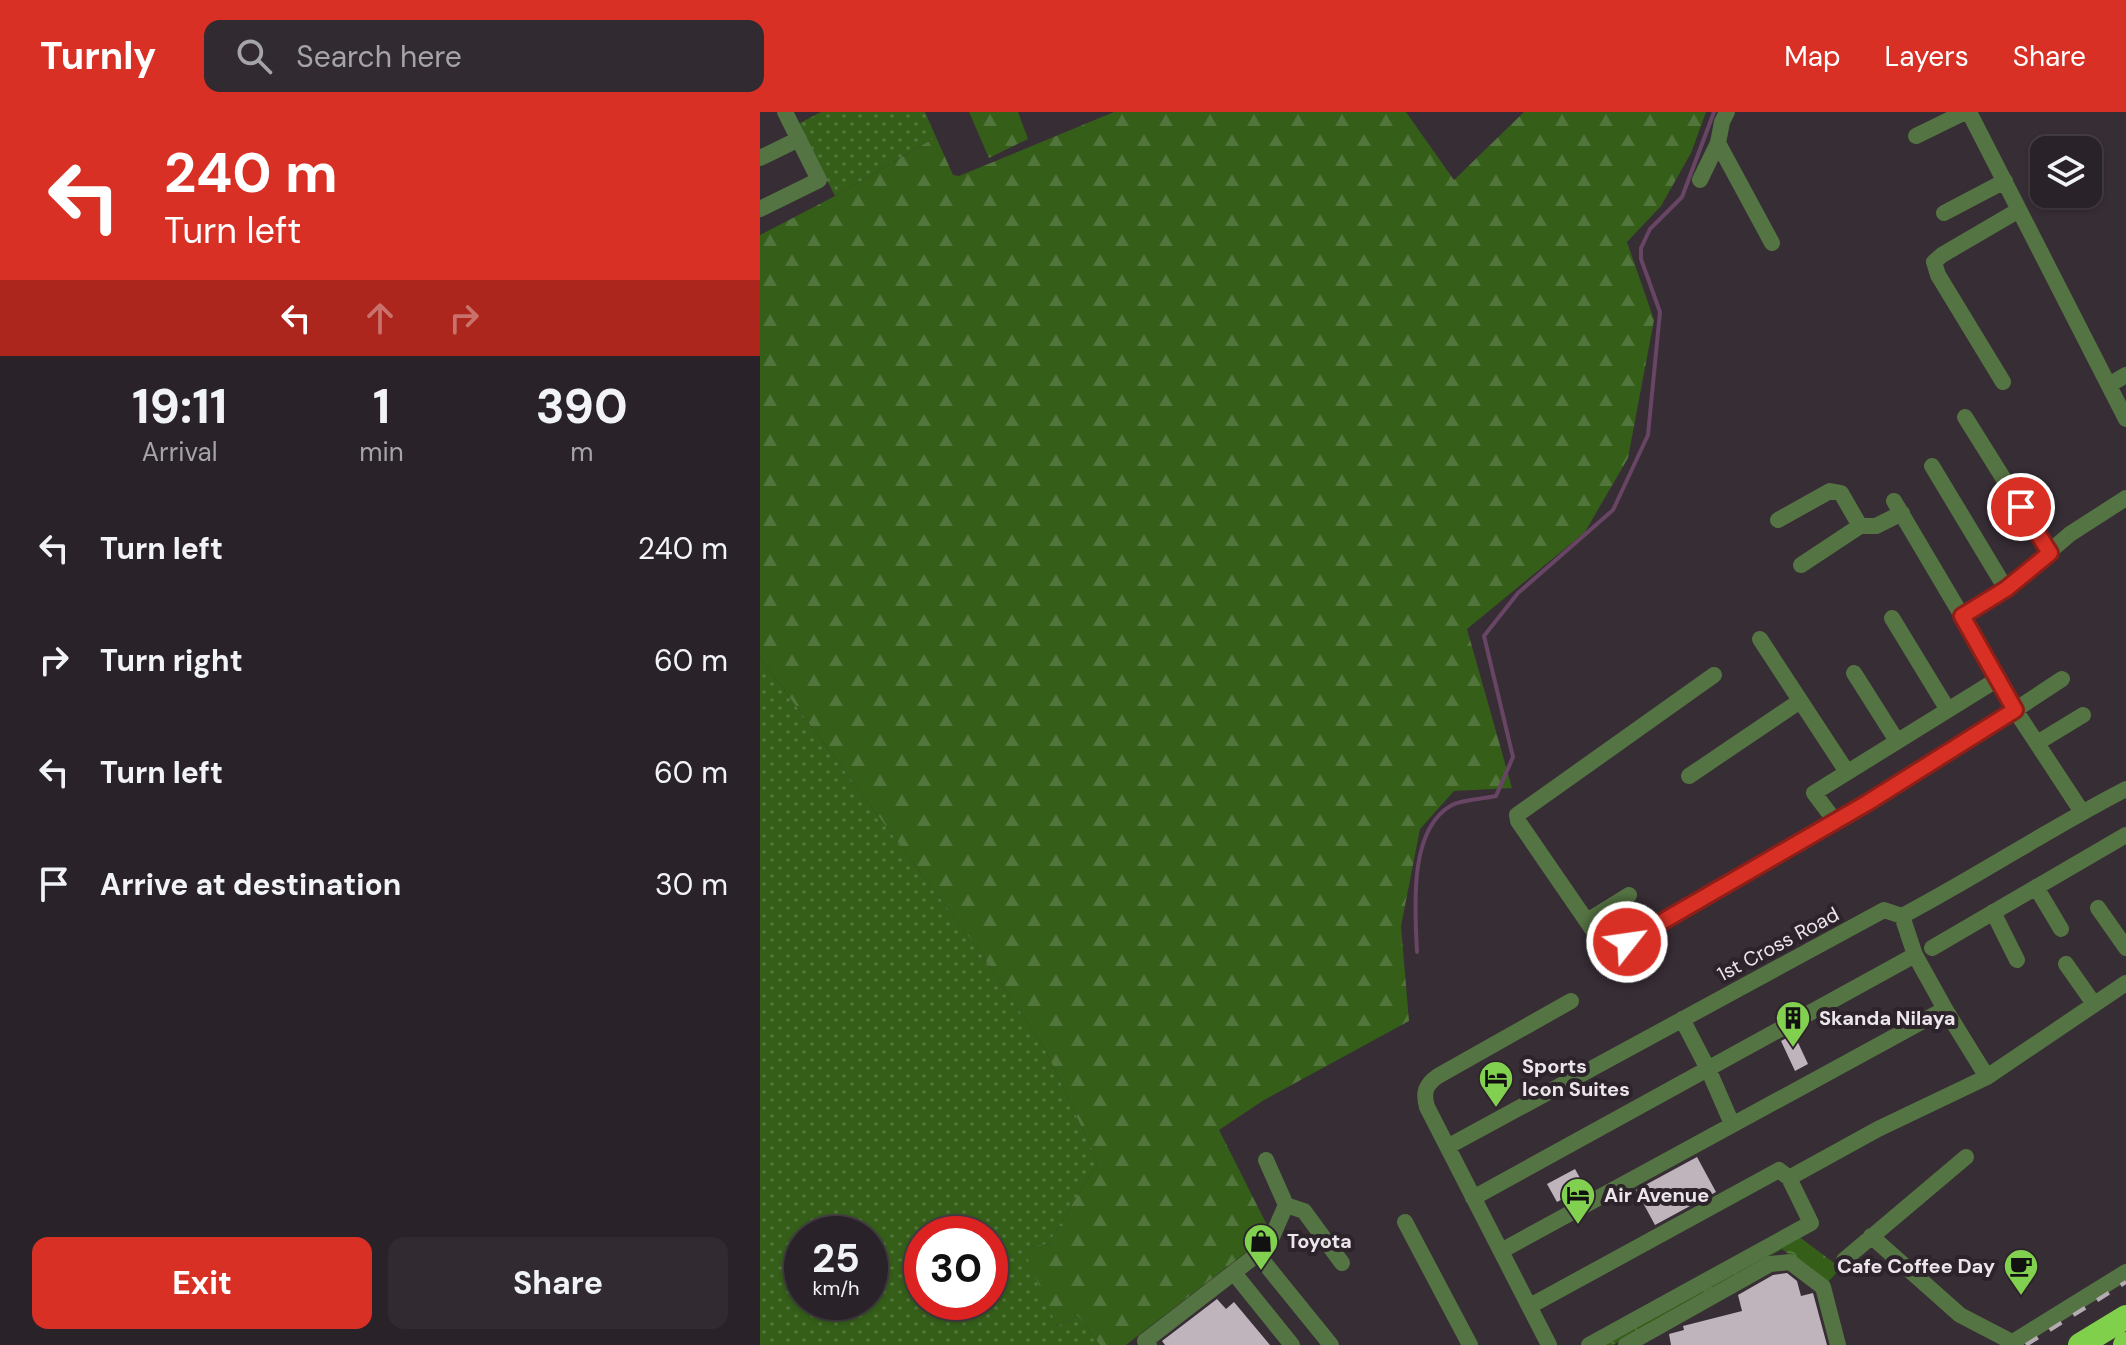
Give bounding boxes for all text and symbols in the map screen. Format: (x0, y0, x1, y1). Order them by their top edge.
search box (204, 20, 764, 92)
text: Turnly (40, 31, 156, 81)
icon: search (232, 34, 276, 78)
text: Search here (296, 37, 462, 76)
text: Map (1784, 38, 1841, 75)
text: Layers (1885, 38, 1969, 75)
text: Share (2013, 38, 2086, 75)
text: 240 m (164, 136, 338, 209)
map controls (2030, 136, 2102, 208)
button: layers (2030, 136, 2102, 208)
icon: left (32, 144, 136, 248)
text: Turn left (164, 207, 301, 254)
icon: left (274, 296, 318, 340)
icon: ahead (358, 296, 402, 340)
icon: right (442, 296, 486, 340)
text: 19:11 (132, 375, 227, 438)
text: 1 (373, 375, 390, 438)
text: 390 (536, 375, 628, 438)
text: Arrival (142, 435, 218, 469)
text: min (359, 435, 404, 469)
text: m (570, 435, 593, 469)
pin (1987, 473, 2055, 541)
icon: arrive (1999, 485, 2043, 529)
icon: left (32, 526, 76, 570)
text: Turn left (100, 529, 223, 568)
text: 240 m (638, 529, 728, 568)
icon: right (32, 638, 76, 682)
text: Turn right (100, 641, 243, 680)
text: 60 m (654, 641, 728, 680)
icon: left (32, 750, 76, 794)
text: Turn left (100, 753, 223, 792)
text: 60 m (654, 753, 728, 792)
icon: arrive (32, 862, 76, 906)
text: Arrive at destination (100, 865, 401, 904)
text: 30 m (655, 865, 728, 904)
position arrow (1585, 900, 1669, 984)
street label: 1st Cross Road (1713, 901, 1843, 987)
building icon: Skanda Nilaya (1774, 999, 1812, 1049)
place label: Skanda Nilaya (1819, 1005, 1956, 1031)
place label: Sports Icon Suites (1522, 1053, 1630, 1102)
hotel icon: Sports Icon Suites (1477, 1059, 1515, 1109)
hotel icon: Air Avenue (1559, 1176, 1597, 1226)
place label: Air Avenue (1604, 1182, 1709, 1208)
speed limit sign: 30 (904, 1216, 1008, 1320)
shop icon: Toyota (1242, 1222, 1280, 1272)
place label: Toyota (1287, 1228, 1352, 1254)
text: 25 (812, 1232, 860, 1284)
button: Exit (32, 1237, 372, 1329)
button: Share (388, 1237, 728, 1329)
cafe icon: Cafe Coffee Day (2002, 1247, 2040, 1297)
place label: Cafe Coffee Day (1837, 1253, 1995, 1279)
text: km/h (812, 1275, 860, 1301)

